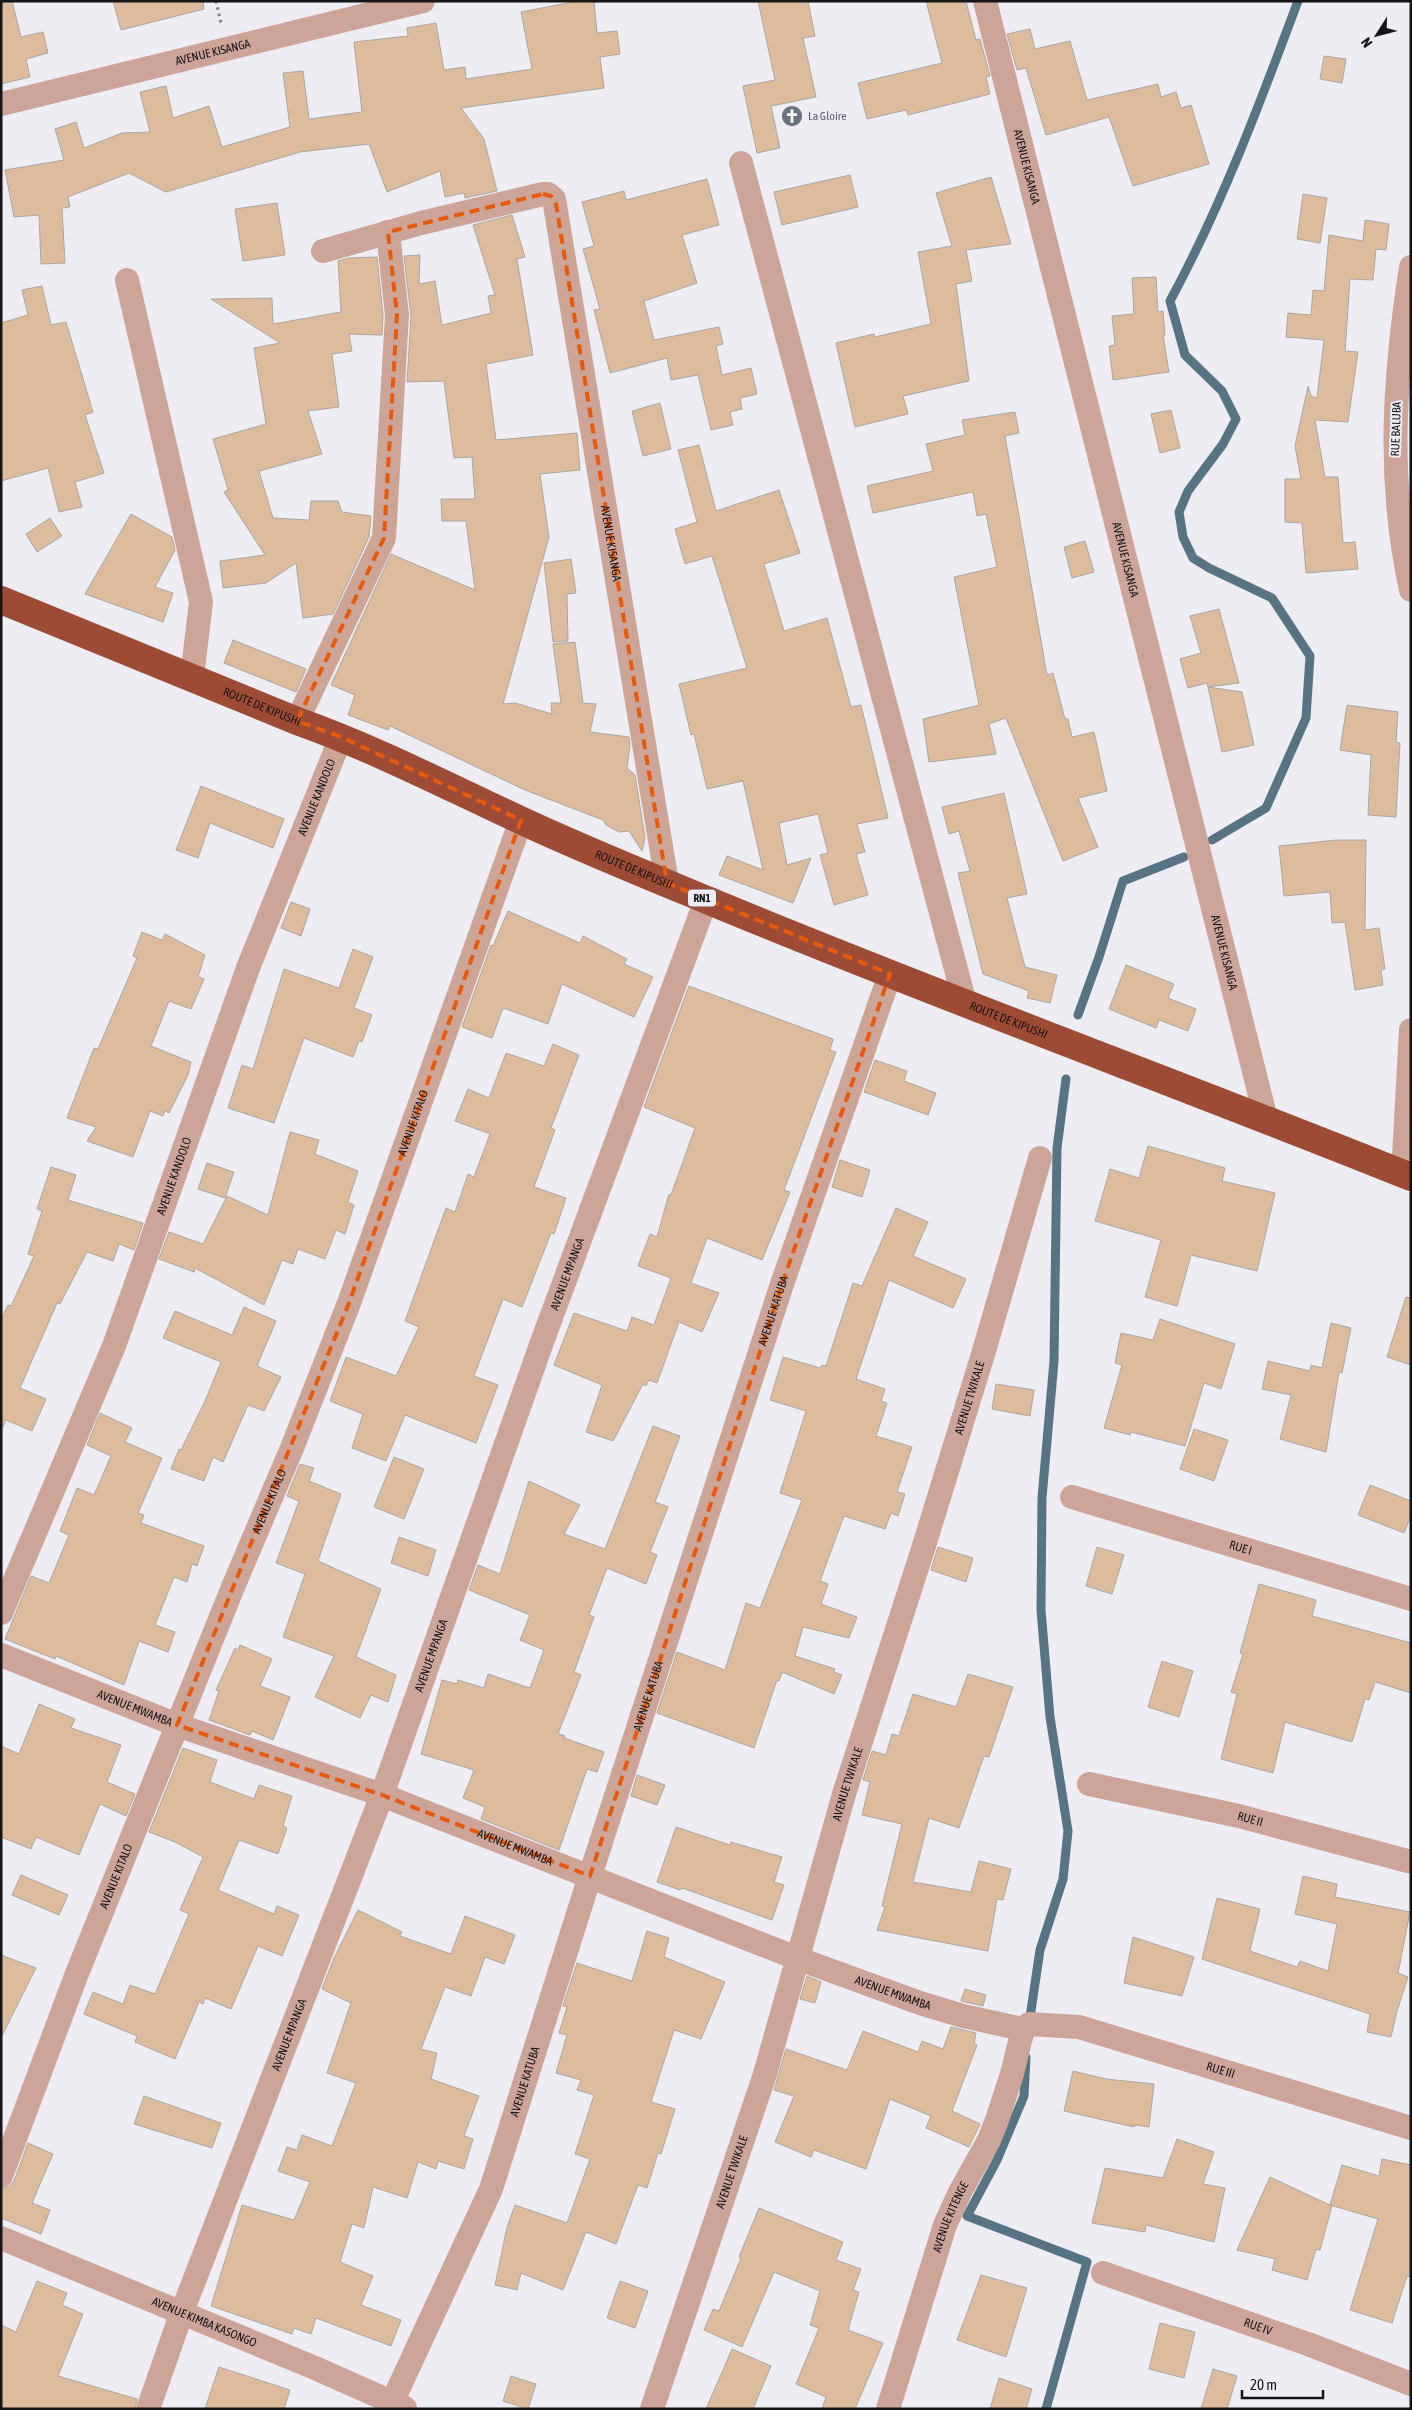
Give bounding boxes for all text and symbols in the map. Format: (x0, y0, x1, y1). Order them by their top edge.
north arrow (1352, 10, 1402, 60)
text: N (1358, 35, 1375, 51)
street label: AVENUE KISANGA (174, 36, 252, 68)
church icon: La Gloire (780, 104, 804, 128)
place label: La Gloire (808, 109, 847, 123)
street label: AVENUE KISANGA (1011, 128, 1043, 206)
street label: RUE BALUBA (1388, 401, 1404, 457)
street label: AVENUE KISANGA (598, 504, 624, 582)
street label: AVENUE KISANGA (1109, 521, 1142, 599)
street label: ROUTE DE KIPUSHI (221, 685, 303, 729)
street label: AVENUE KANDOLO (295, 757, 338, 838)
street label: ROUTE DE KIPUSHI (593, 847, 675, 892)
road number: RN1 (688, 890, 716, 906)
street label: AVENUE KISANGA (1208, 913, 1240, 991)
street label: ROUTE DE KIPUSHI (968, 999, 1050, 1042)
street label: AVENUE KITALO (395, 1088, 431, 1158)
street label: AVENUE KANDOLO (154, 1135, 194, 1217)
street label: AVENUE MPANGA (547, 1236, 587, 1312)
street label: AVENUE KATUBA (755, 1274, 791, 1348)
street label: AVENUE TWIKALE (952, 1359, 987, 1436)
street label: AVENUE KITALO (249, 1467, 289, 1536)
street label: RUE I (1228, 1538, 1254, 1558)
street label: AVENUE MPANGA (412, 1617, 451, 1694)
street label: AVENUE KATUBA (630, 1659, 666, 1733)
street label: AVENUE MWAMBA (95, 1687, 175, 1729)
street label: AVENUE TWIKALE (830, 1746, 866, 1822)
street label: RUE II (1236, 1809, 1265, 1829)
street label: AVENUE MWAMBA (475, 1826, 555, 1868)
street label: AVENUE KITALO (97, 1842, 136, 1911)
street label: AVENUE MWAMBA (853, 1973, 933, 2013)
street label: AVENUE MPANGA (269, 1997, 310, 2073)
street label: AVENUE KATUBA (507, 2045, 543, 2119)
street label: RUE III (1205, 2059, 1237, 2081)
street label: AVENUE TWIKALE (713, 2134, 751, 2210)
street label: AVENUE KITENGE (930, 2179, 971, 2254)
street label: AVENUE KIMBA KASONGO (150, 2294, 259, 2350)
street label: RUE IV (1242, 2315, 1274, 2338)
scale bar (1242, 2368, 1323, 2400)
text: 20 m (1250, 2376, 1277, 2393)

